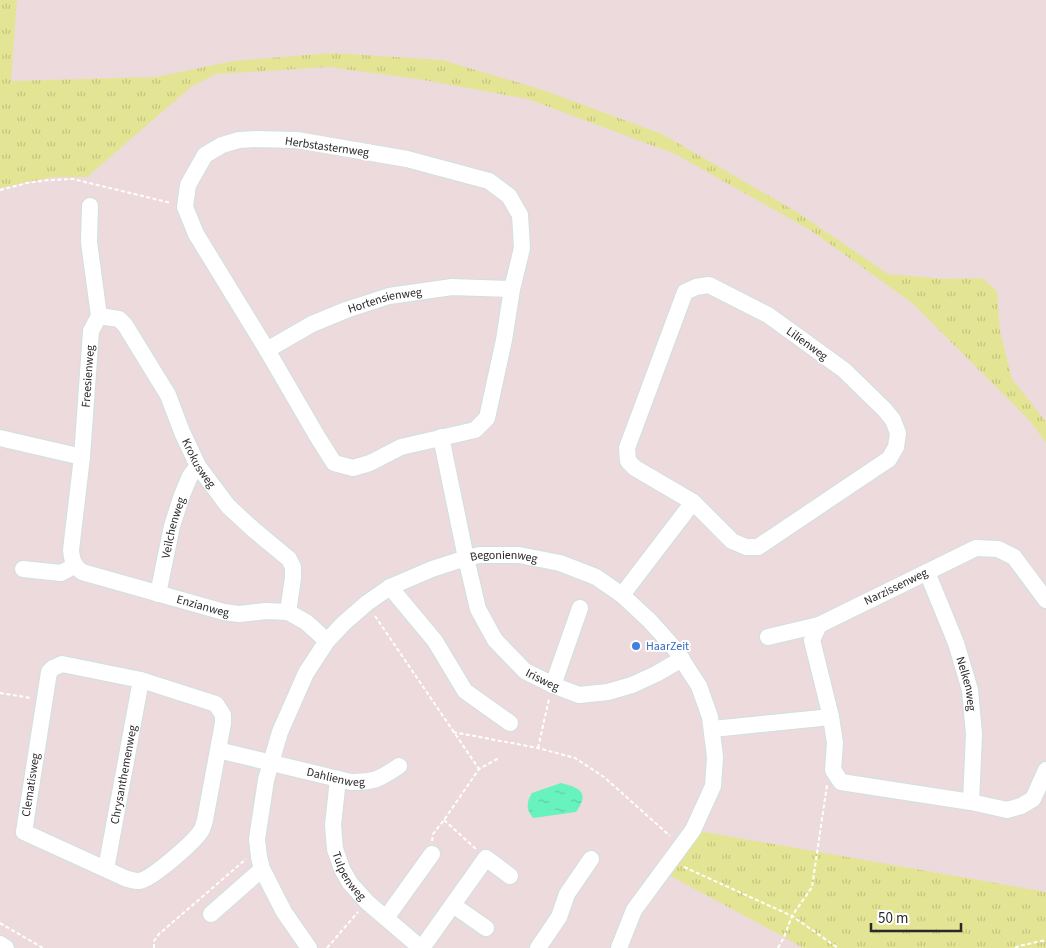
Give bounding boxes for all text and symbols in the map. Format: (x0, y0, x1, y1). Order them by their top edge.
street label: Herbstasternweg (284, 133, 370, 161)
street label: Hortensienweg (346, 283, 423, 317)
street label: Lilienweg (783, 323, 831, 365)
street label: Freesienweg (77, 344, 98, 408)
street label: Krokusweg (178, 436, 220, 492)
street label: Veilchenweg (157, 495, 189, 560)
street label: Begonienweg (468, 546, 539, 567)
street label: Narzissenweg (861, 564, 931, 610)
street label: Enzianweg (175, 591, 230, 621)
place label: HaarZeit (646, 638, 689, 655)
marker: HaarZeit (630, 640, 642, 652)
street label: Nelkenweg (952, 655, 980, 712)
street label: Irisweg (523, 664, 562, 695)
street label: Chrysanthemenweg (106, 724, 141, 826)
street label: Clematisweg (18, 752, 44, 818)
street label: Dahlienweg (305, 763, 365, 791)
street label: Tulpenweg (328, 849, 370, 904)
scale bar (871, 900, 961, 932)
text: 50 m (878, 908, 908, 929)

